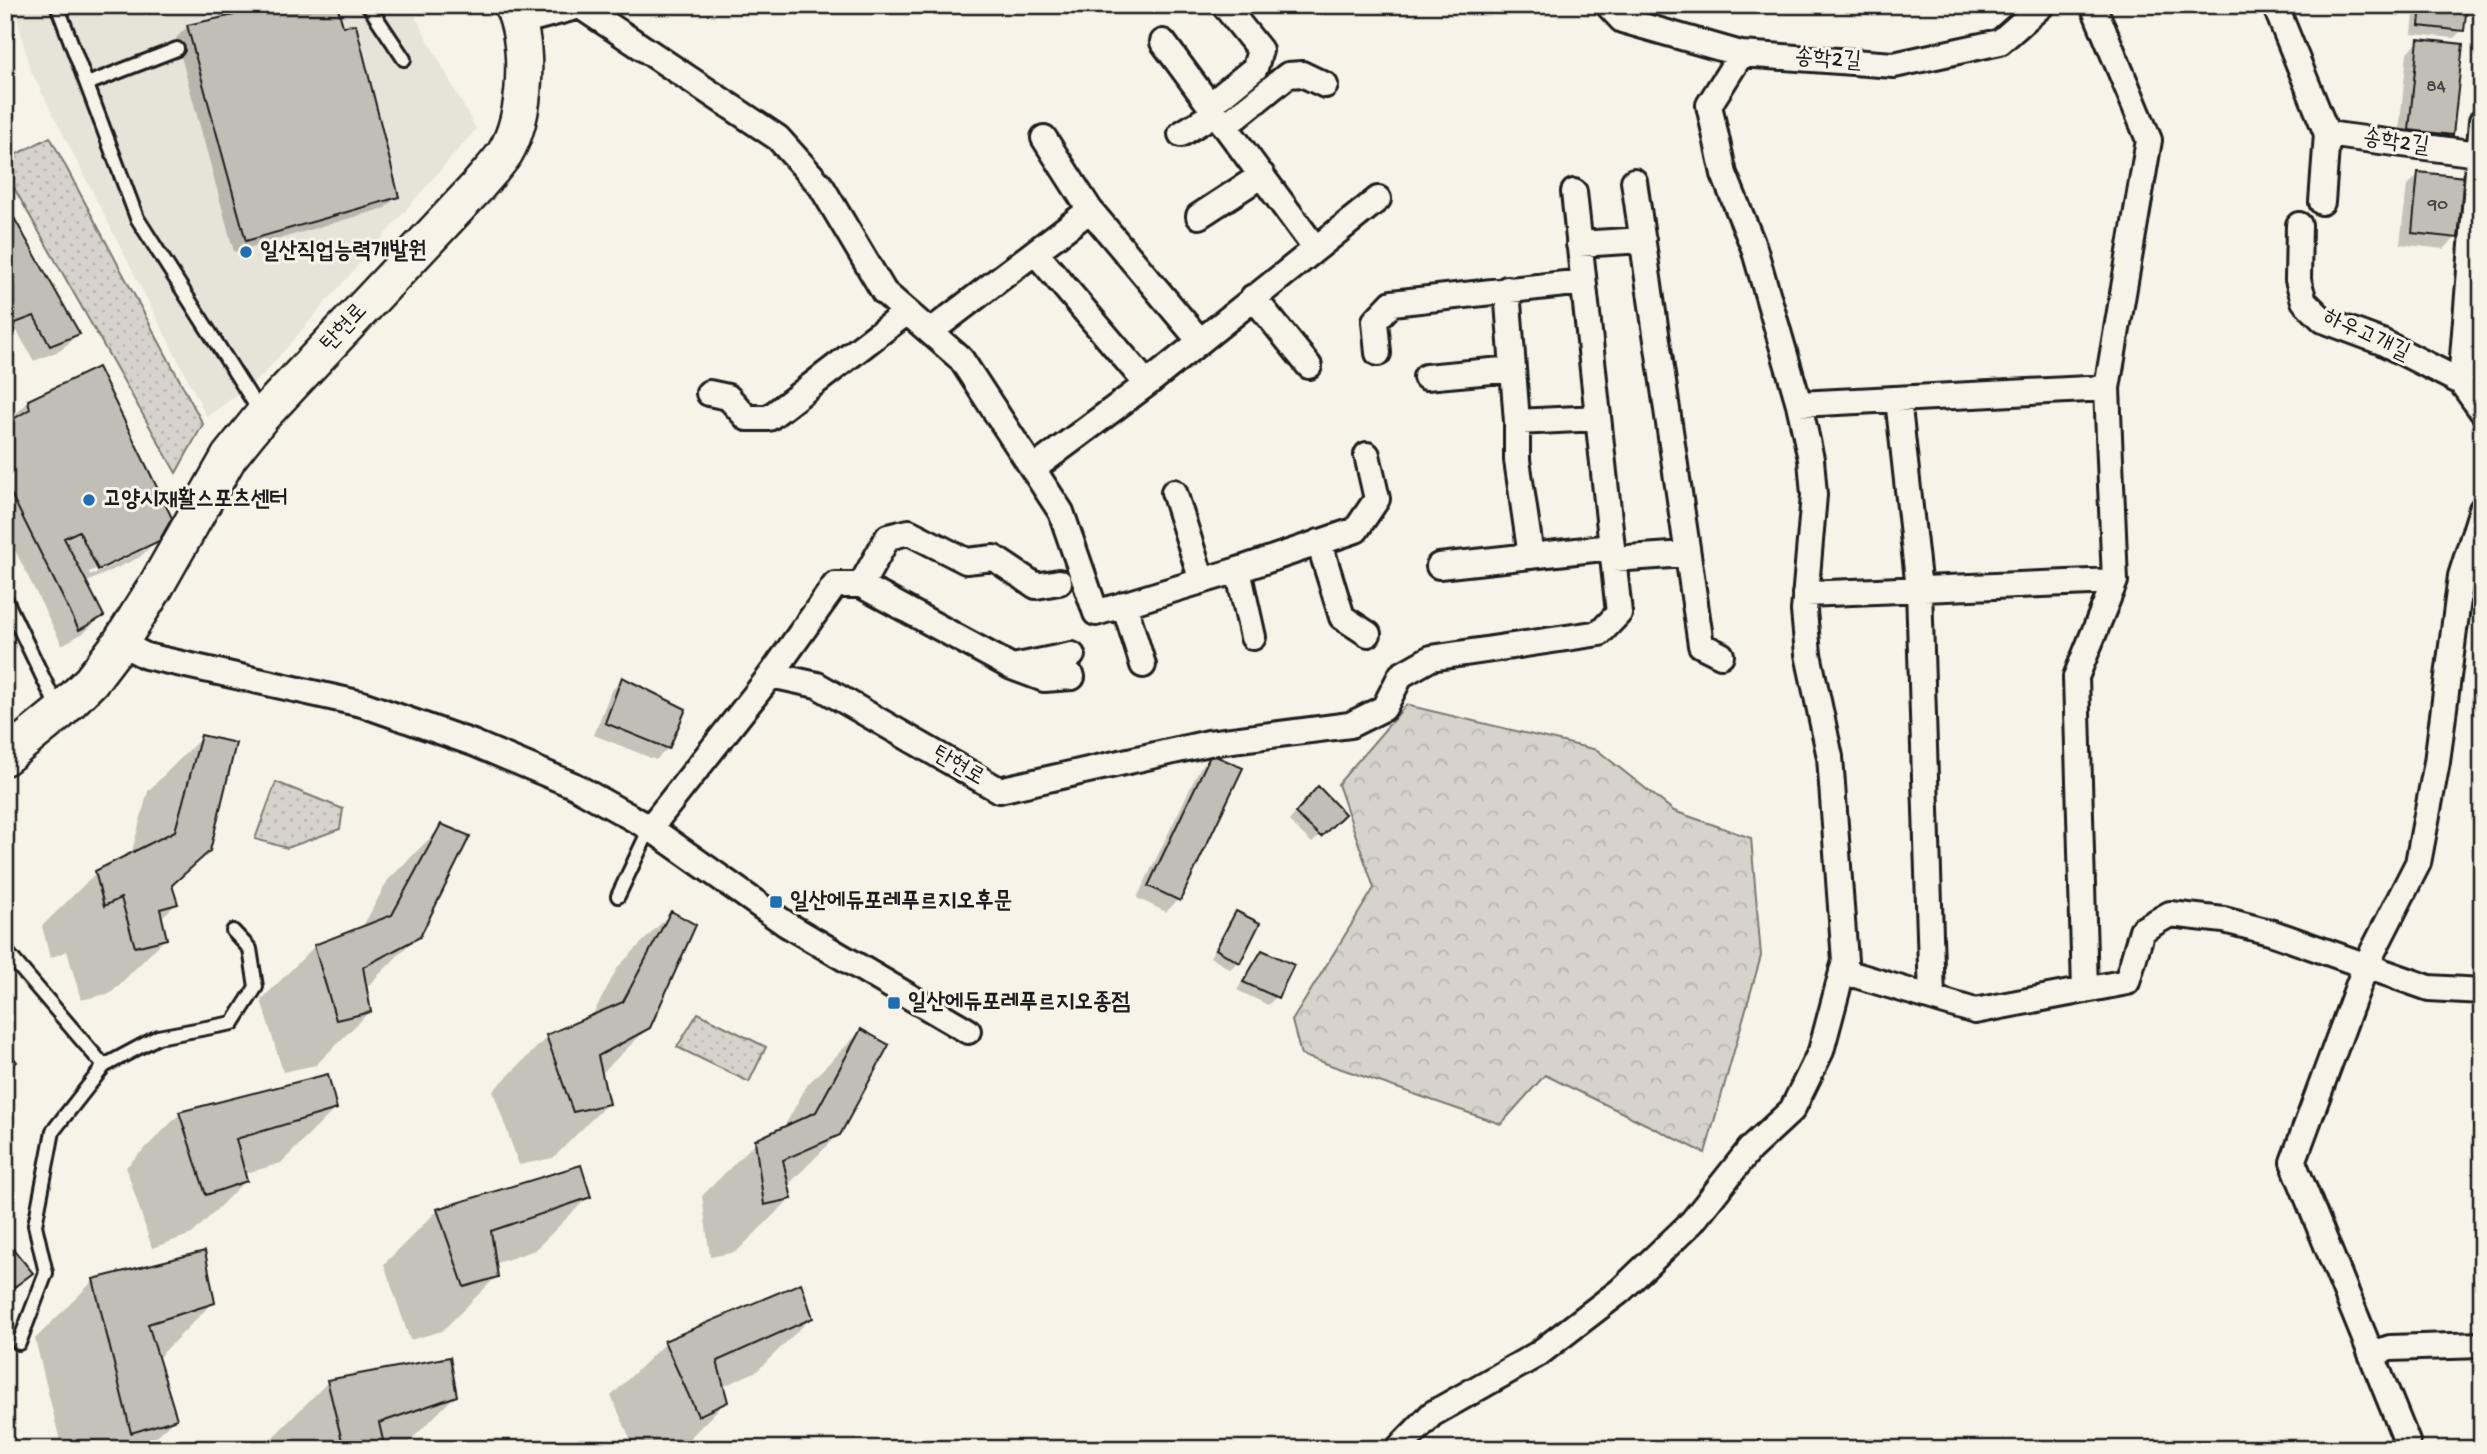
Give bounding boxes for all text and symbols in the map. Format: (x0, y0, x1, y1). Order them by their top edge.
street label: 송학2길 (1794, 44, 1862, 76)
house number: 84 (2426, 76, 2446, 99)
street label: 송학2길 (2361, 125, 2431, 161)
house number: 90 (2427, 194, 2448, 217)
place label: 일산직업능력개발원 (260, 239, 427, 266)
marker: 일산직업능력개발원 (238, 244, 254, 260)
street label: 탄현로 (316, 298, 374, 358)
street label: 하우고개길 (2318, 304, 2414, 368)
place label: 고양시재활스포츠센터 (103, 486, 288, 514)
marker: 고양시재활스포츠센터 (81, 492, 97, 508)
street label: 탄현로 (927, 741, 989, 793)
place label: 일산에듀포레푸르지오후문 (790, 888, 1012, 916)
marker: 일산에듀포레푸르지오후문 (768, 894, 784, 910)
place label: 일산에듀포레푸르지오종점 (908, 990, 1131, 1017)
marker: 일산에듀포레푸르지오종점 (886, 995, 902, 1011)

